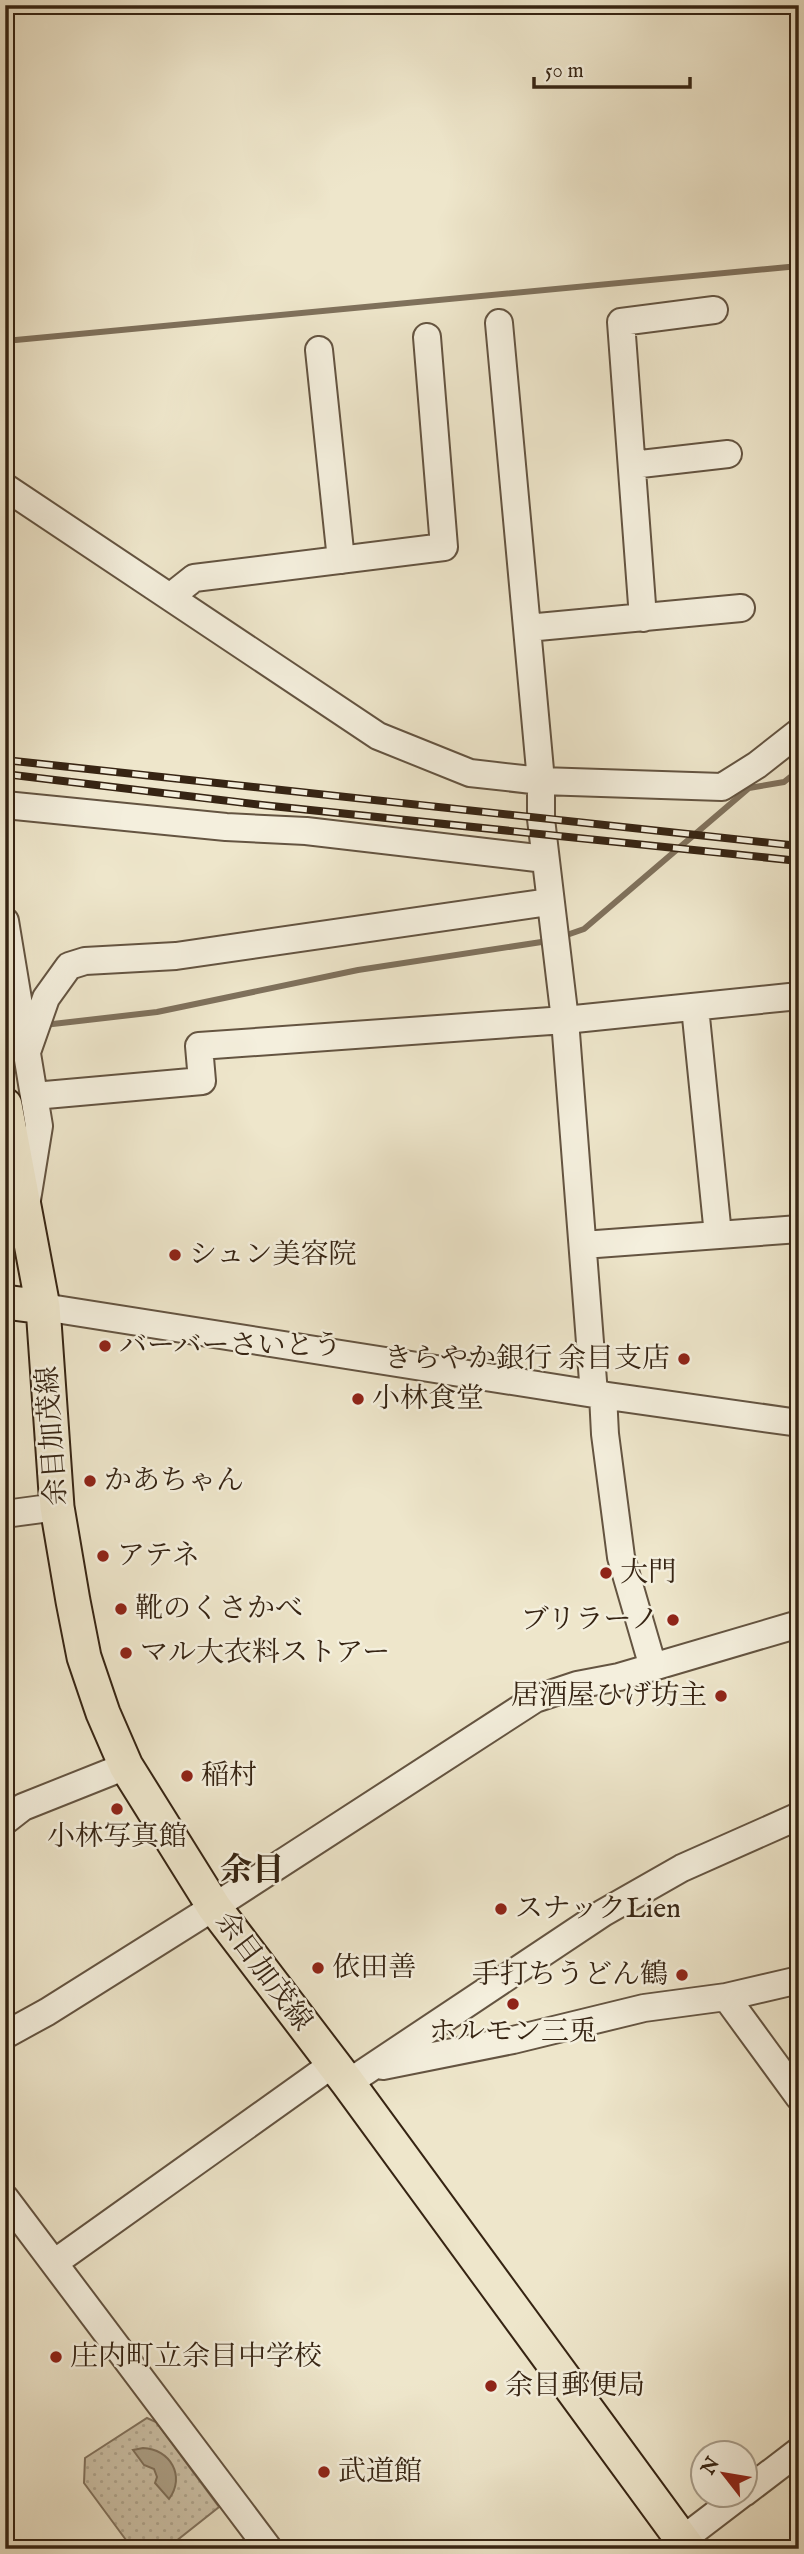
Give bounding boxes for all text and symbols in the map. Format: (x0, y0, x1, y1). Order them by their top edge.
scale bar (534, 46, 690, 90)
text: 50 m (545, 58, 584, 85)
place label: シュン美容院 (189, 1238, 356, 1273)
marker: シュン美容院 (167, 1247, 183, 1263)
place label: バーバーさいとう (119, 1329, 342, 1364)
marker: バーバーさいとう (97, 1338, 113, 1354)
place label: きらやか銀行 余目支店 (384, 1342, 670, 1377)
marker: きらやか銀行 余目支店 (676, 1351, 692, 1367)
street label: 余目加茂線 (31, 1365, 75, 1507)
place label: 小林食堂 (372, 1382, 484, 1417)
marker: 小林食堂 (350, 1391, 366, 1407)
place label: かあちゃん (104, 1464, 244, 1499)
marker: かあちゃん (82, 1473, 98, 1489)
place label: アテネ (117, 1539, 200, 1574)
marker: アテネ (95, 1548, 111, 1564)
place label: 大門 (620, 1556, 676, 1591)
marker: 大門 (598, 1565, 614, 1581)
place label: 靴のくさかべ (135, 1592, 303, 1627)
marker: 靴のくさかべ (113, 1601, 129, 1617)
place label: ブリラーノ (521, 1603, 659, 1638)
marker: ブリラーノ (665, 1612, 681, 1628)
place label: マル大衣料ストアー (140, 1636, 390, 1671)
marker: マル大衣料ストアー (118, 1645, 134, 1661)
place label: 居酒屋ひげ坊主 (511, 1679, 707, 1714)
marker: 居酒屋ひげ坊主 (713, 1688, 729, 1704)
place label: 稲村 (201, 1759, 257, 1794)
marker: 稲村 (179, 1768, 195, 1784)
marker: 小林写真館 (109, 1801, 125, 1817)
place label: 小林写真館 (47, 1820, 187, 1855)
district label: 余目 (220, 1851, 284, 1892)
place label: スナックLien (515, 1892, 681, 1927)
marker: スナックLien (493, 1901, 509, 1917)
street label: 余目加茂線 (207, 1906, 319, 2038)
place label: 依田善 (332, 1951, 416, 1986)
place label: 手打ちうどん鶴 (472, 1958, 668, 1993)
marker: 依田善 (310, 1960, 326, 1976)
marker: 手打ちうどん鶴 (674, 1967, 690, 1983)
marker: ホルモン三兎 (505, 1996, 521, 2012)
place label: ホルモン三兎 (429, 2015, 597, 2050)
place label: 庄内町立余目中学校 (70, 2340, 322, 2375)
marker: 庄内町立余目中学校 (48, 2349, 64, 2365)
place label: 余目郵便局 (505, 2369, 645, 2404)
marker: 余目郵便局 (483, 2378, 499, 2394)
north arrow (688, 2438, 758, 2508)
text: N (696, 2453, 726, 2480)
place label: 武道館 (338, 2455, 422, 2490)
marker: 武道館 (316, 2464, 332, 2480)

